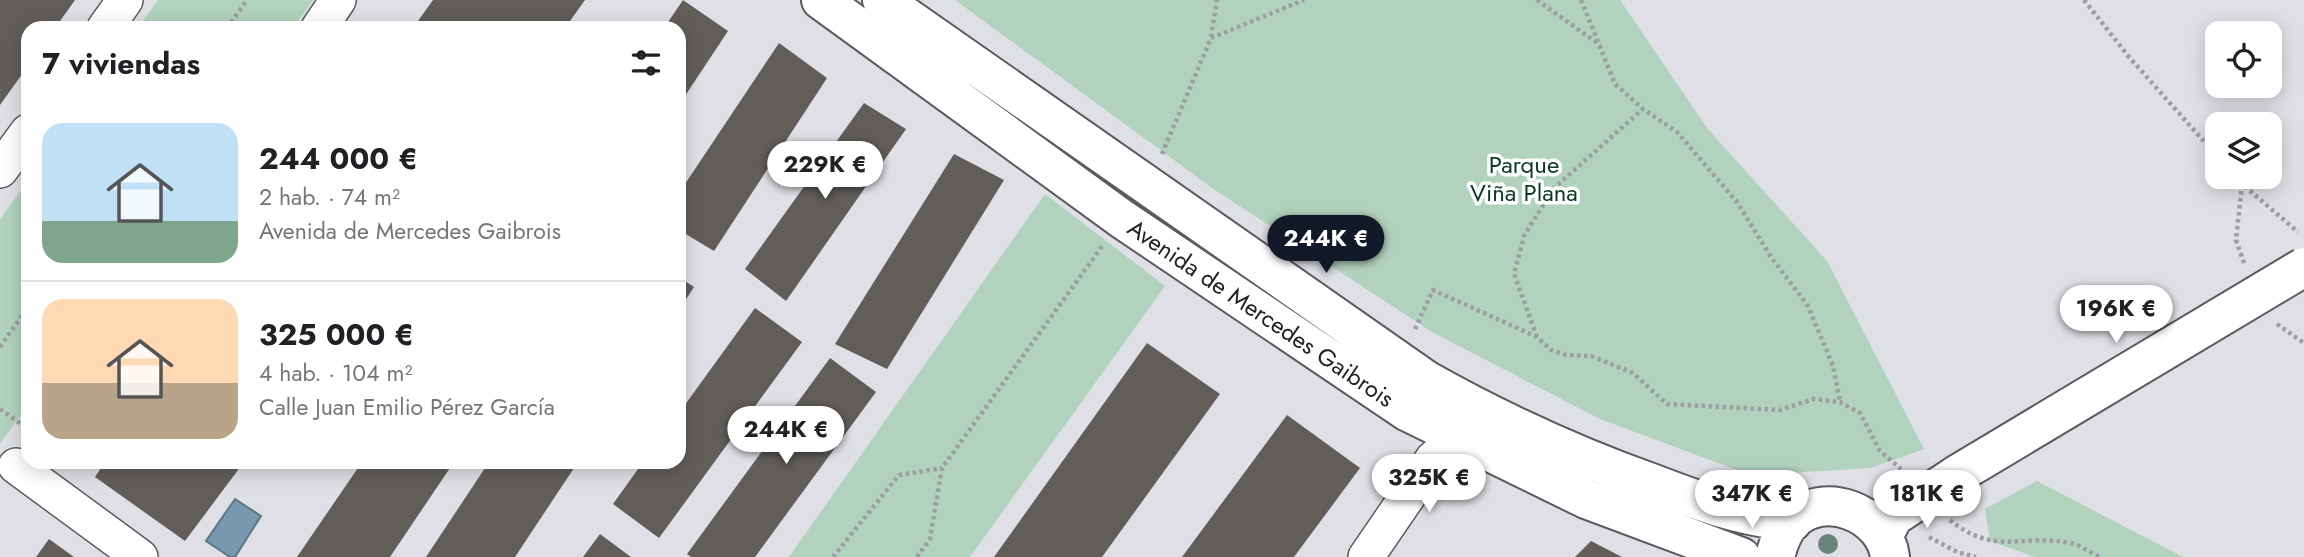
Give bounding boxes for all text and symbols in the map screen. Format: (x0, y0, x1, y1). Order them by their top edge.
map controls (2205, 21, 2282, 189)
button: locate (2205, 21, 2282, 98)
text: 7 viviendas (42, 42, 200, 85)
icon: filters (627, 44, 665, 82)
button: layers (2205, 112, 2282, 189)
text: 244 000 € (259, 137, 418, 180)
pin: 229K € (768, 142, 882, 201)
text: 229K € (783, 147, 867, 181)
park label: Parque Viña Plana (1470, 147, 1578, 210)
icon: home (98, 151, 182, 235)
text: 2 hab. · 74 m² (259, 180, 400, 214)
street label: Avenida de Mercedes Gaibrois (1121, 210, 1401, 416)
text: Avenida de Mercedes Gaibrois (259, 214, 561, 248)
pin: 244K € (1269, 216, 1383, 275)
text: 244K € (1283, 221, 1369, 255)
pin: 196K € (2059, 286, 2173, 345)
text: 196K € (2076, 291, 2156, 325)
text: 325 000 € (259, 313, 414, 356)
icon: home (98, 327, 182, 411)
text: 4 hab. · 104 m² (259, 356, 412, 390)
text: Calle Juan Emilio Pérez García (259, 390, 555, 424)
pin: 244K € (729, 406, 843, 466)
text: 244K € (743, 412, 829, 446)
pin: 325K € (1372, 454, 1486, 514)
text: 325K € (1388, 460, 1470, 494)
pin: 347K € (1695, 470, 1809, 530)
pin: 181K € (1870, 470, 1984, 530)
text: 347K € (1711, 476, 1793, 510)
text: 181K € (1889, 476, 1965, 510)

